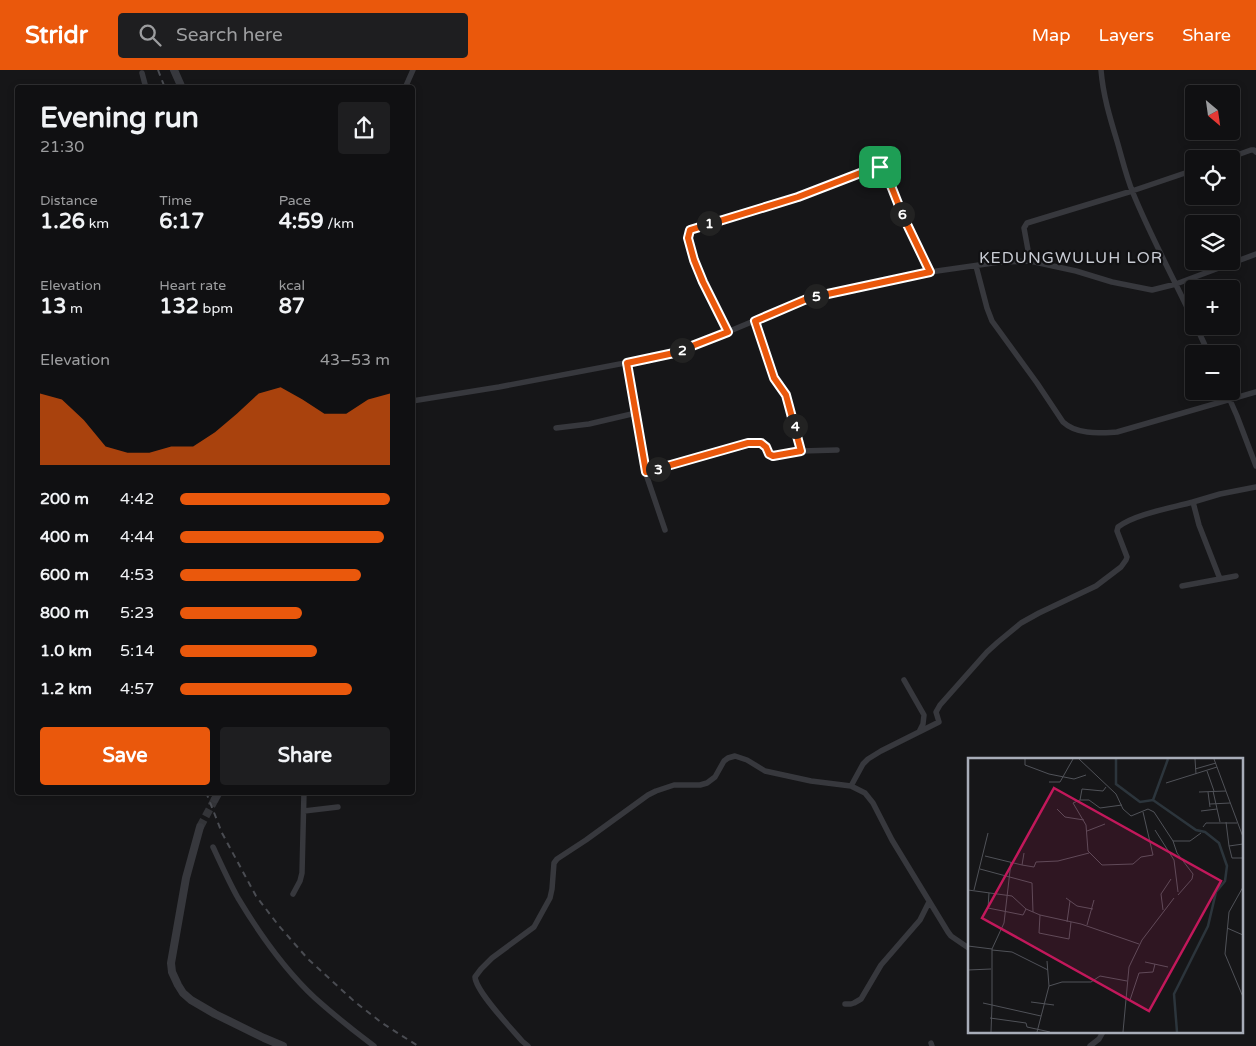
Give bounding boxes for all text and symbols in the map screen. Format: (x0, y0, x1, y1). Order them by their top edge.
search box (118, 13, 468, 58)
text: Stridr (25, 21, 88, 50)
icon: search (136, 21, 164, 49)
text: Search here (176, 24, 283, 46)
text: Map (1032, 24, 1071, 46)
text: Layers (1099, 24, 1154, 46)
text: Share (1182, 24, 1231, 46)
north arrow (1185, 85, 1240, 140)
map controls (1185, 85, 1240, 400)
text: Evening run (40, 101, 199, 135)
button: share (338, 102, 390, 154)
text: 21:30 (40, 137, 84, 157)
pin (859, 146, 901, 188)
button: locate (1185, 150, 1240, 205)
icon: arrive (866, 153, 894, 181)
text: Distance (40, 192, 98, 209)
text: Time (159, 192, 192, 209)
text: Pace (279, 192, 311, 209)
pin: 6 (890, 202, 914, 226)
text: 6 (898, 206, 907, 223)
text: 1.26 (40, 209, 85, 234)
text: 6:17 (159, 209, 204, 234)
text: 4:59 (279, 209, 324, 234)
pin: 1 (696, 210, 722, 236)
text: km (85, 215, 109, 232)
text: /km (324, 215, 354, 232)
text: 1 (705, 215, 714, 232)
button: layers (1185, 215, 1240, 270)
district label: KEDUNGWULUH LOR (979, 248, 1163, 268)
text: Elevation (40, 277, 101, 294)
text: Heart rate (159, 277, 226, 294)
text: kcal (279, 277, 305, 294)
button: + (1185, 280, 1240, 335)
pin: 5 (804, 284, 828, 308)
text: 5 (812, 288, 821, 305)
text: 13 (40, 294, 66, 319)
text: 132 (159, 294, 199, 319)
text: 87 (279, 294, 305, 319)
text: m (66, 300, 83, 317)
text: bpm (199, 300, 233, 317)
pin: 2 (670, 338, 694, 362)
text: 2 (678, 342, 687, 359)
button: − (1185, 345, 1240, 400)
text: Elevation (40, 350, 110, 370)
text: 43–53 m (320, 350, 390, 370)
pin: 4 (782, 414, 808, 438)
text: 4 (791, 418, 800, 435)
pin: 3 (646, 456, 670, 482)
text: 3 (654, 461, 663, 478)
text: 200 m (40, 489, 89, 509)
text: 4:42 (120, 489, 154, 509)
text: 400 m (40, 527, 89, 547)
text: 4:44 (120, 527, 154, 547)
text: 600 m (40, 565, 89, 585)
text: 4:53 (120, 565, 154, 585)
text: 800 m (40, 603, 89, 623)
text: 5:23 (120, 603, 154, 623)
text: 1.0 km (40, 641, 92, 661)
text: 5:14 (120, 641, 154, 661)
text: 1.2 km (40, 679, 92, 699)
text: 4:57 (120, 679, 154, 699)
button: Save (40, 727, 210, 785)
button: Share (220, 727, 390, 785)
inset map (968, 758, 1244, 1034)

